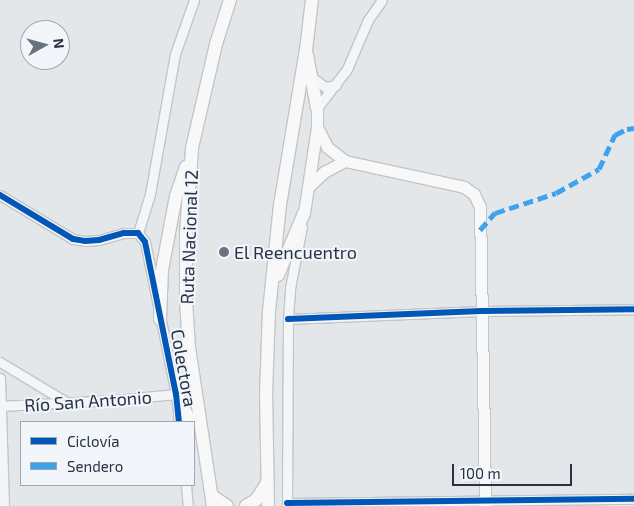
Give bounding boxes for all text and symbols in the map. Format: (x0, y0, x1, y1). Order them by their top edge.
north arrow (20, 20, 70, 70)
text: N (50, 37, 68, 49)
street label: Ruta Nacional 12 (176, 169, 202, 305)
place label: El Reencuentro (234, 241, 358, 263)
marker: El Reencuentro (218, 246, 230, 258)
street label: Colectora (167, 327, 201, 409)
street label: Río San Antonio (23, 386, 153, 416)
legend (20, 421, 195, 486)
text: Ciclovía (67, 432, 119, 450)
scale bar (454, 454, 574, 486)
text: Sendero (67, 457, 123, 475)
text: 100 m (460, 464, 501, 482)

